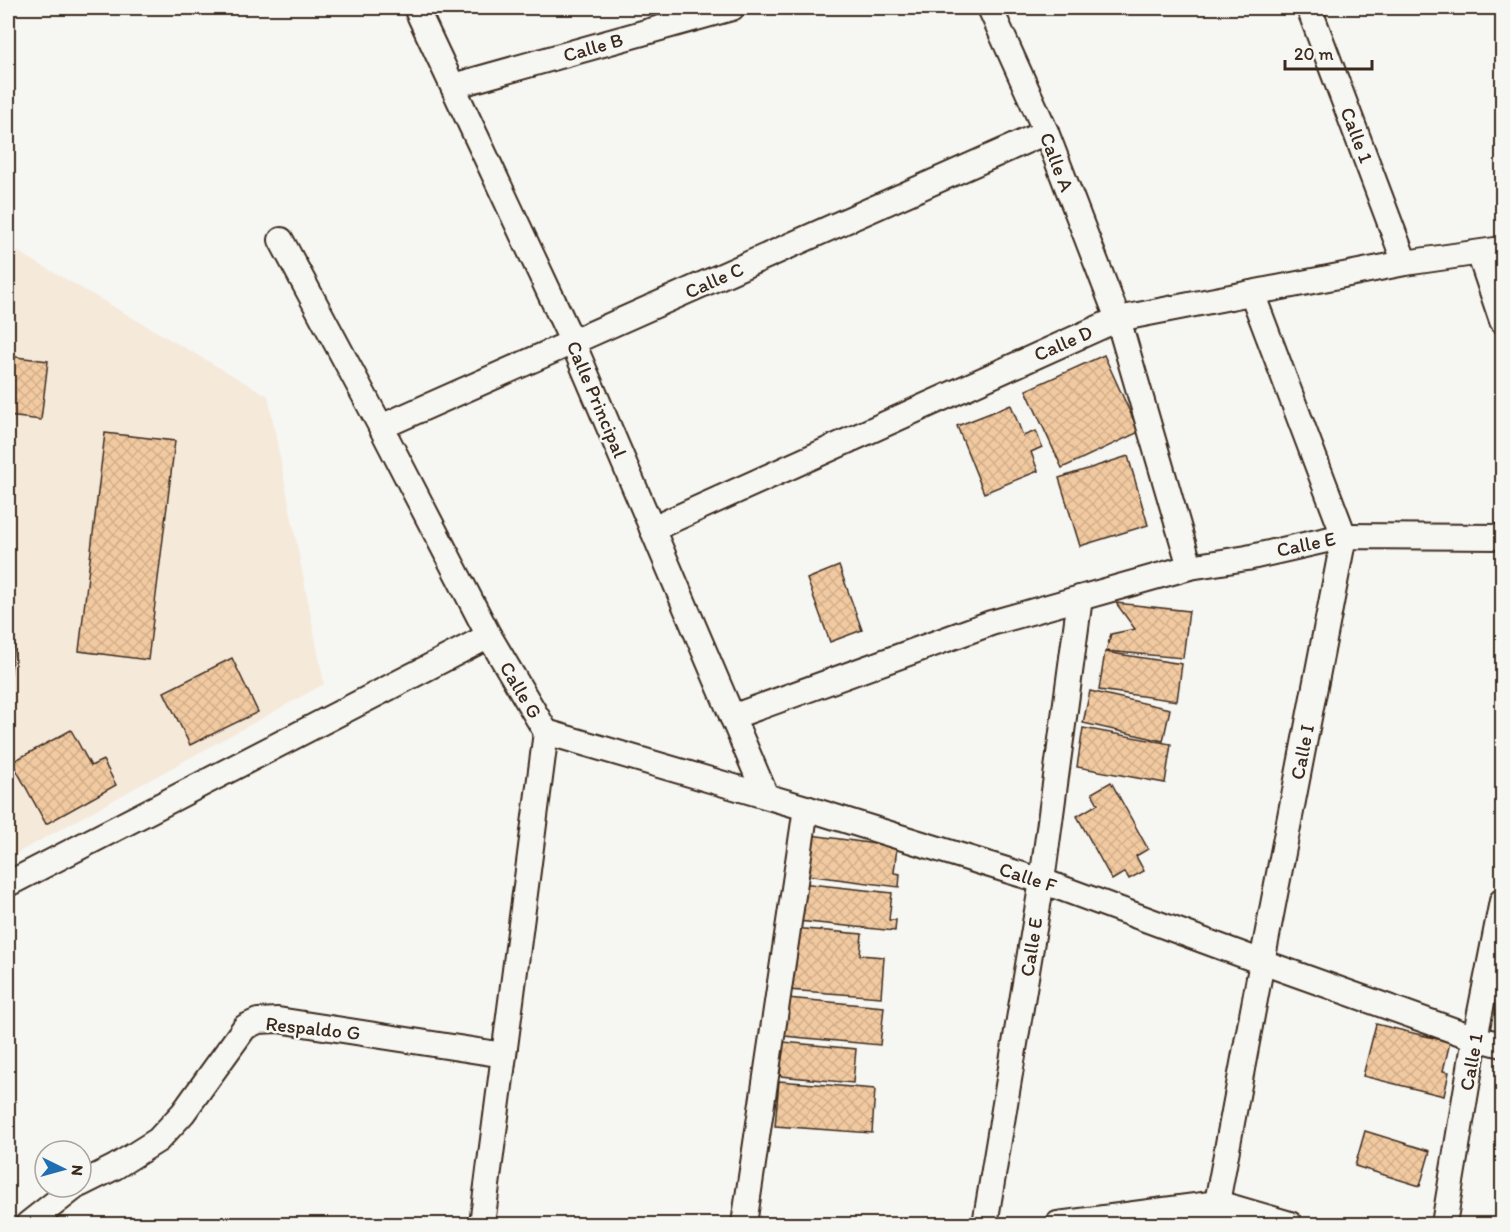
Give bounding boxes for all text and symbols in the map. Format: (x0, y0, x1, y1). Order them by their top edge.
street label: Calle B (560, 27, 626, 67)
scale bar (1285, 33, 1372, 71)
text: 20 m (1294, 43, 1334, 65)
street label: Calle 1 (1335, 104, 1379, 166)
street label: Calle A (1035, 129, 1079, 195)
street label: Calle C (681, 256, 747, 303)
street label: Calle D (1030, 320, 1096, 366)
street label: Calle Principal (562, 337, 633, 461)
street label: Calle E (1274, 526, 1338, 562)
street label: Calle G (495, 657, 547, 723)
street label: Calle I (1285, 722, 1319, 782)
street label: Calle F (996, 856, 1060, 898)
street label: Calle E (1014, 916, 1048, 978)
street label: Respaldo G (264, 1011, 362, 1045)
street label: Calle 1 (1454, 1031, 1488, 1093)
north arrow (33, 1139, 93, 1199)
text: N (68, 1164, 87, 1176)

